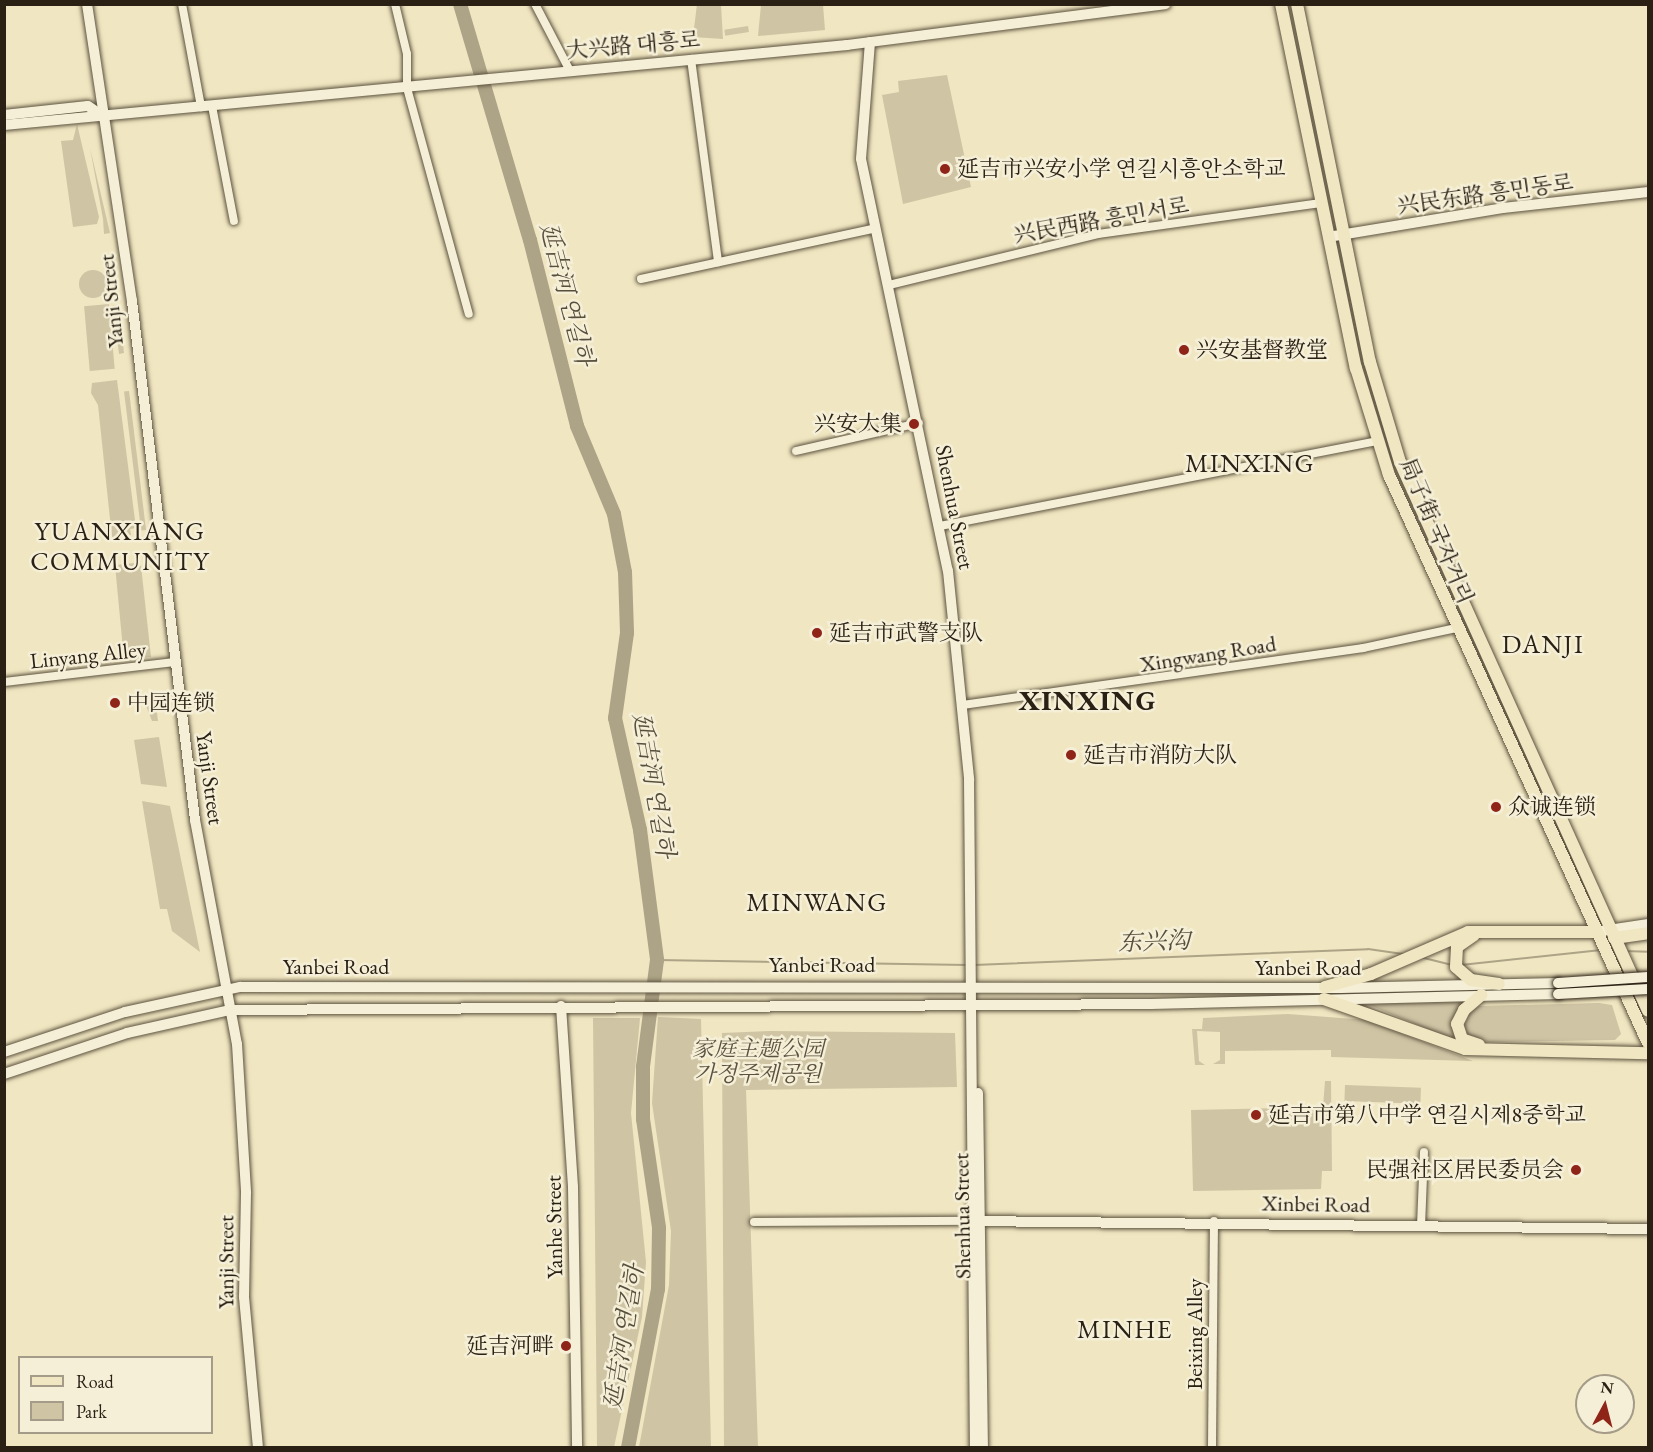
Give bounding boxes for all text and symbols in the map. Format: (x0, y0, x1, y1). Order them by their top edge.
street label: 大兴路 대흥로 (565, 26, 701, 64)
place label: 延吉市兴安小学 연길시흥안소학교 (957, 156, 1285, 182)
marker: 延吉市兴安小学 연길시흥안소학교 (938, 162, 952, 176)
street label: 兴民东路 흥민동로 (1395, 169, 1575, 219)
street label: 兴民西路 흥민서로 (1011, 192, 1191, 248)
water label: 延吉河 연길하 (534, 220, 600, 368)
street label: Yanji Street (93, 253, 129, 349)
place label: 兴安基督教堂 (1196, 337, 1328, 363)
marker: 兴安基督教堂 (1177, 343, 1191, 357)
place label: 兴安大集 (814, 411, 902, 437)
marker: 兴安大集 (907, 417, 921, 431)
street label: Shenhua Street (930, 443, 980, 571)
district label: MINXING (1185, 448, 1315, 480)
street label: 局子街 국자거리 (1394, 454, 1480, 608)
district label: YUANXIANG COMMUNITY (30, 516, 210, 578)
place label: 延吉市武警支队 (829, 620, 983, 646)
marker: 延吉市武警支队 (810, 626, 824, 640)
district label: DANJI (1502, 629, 1584, 661)
street label: Xingwang Road (1138, 630, 1278, 678)
street label: Linyang Alley (29, 636, 147, 674)
district label: XINXING (1019, 683, 1157, 717)
place label: 中园连锁 (127, 690, 215, 716)
marker: 中园连锁 (108, 696, 122, 710)
water label: 延吉河 연길하 (627, 710, 681, 860)
street label: Yanji Street (190, 730, 230, 826)
place label: 延吉市消防大队 (1083, 742, 1237, 768)
marker: 延吉市消防大队 (1064, 748, 1078, 762)
place label: 众诚连锁 (1508, 794, 1596, 820)
marker: 众诚连锁 (1489, 800, 1503, 814)
district label: MINWANG (746, 887, 888, 919)
water label: 东兴沟 (1118, 925, 1190, 957)
street label: Yanbei Road (769, 952, 875, 978)
street label: Yanbei Road (283, 954, 389, 980)
street label: Yanbei Road (1255, 955, 1361, 981)
park label: 家庭主题公园 가정주제공원 (692, 1035, 824, 1086)
place label: 延吉市第八中学 연길시제8중학교 (1268, 1102, 1586, 1128)
marker: 延吉市第八中学 연길시제8중학교 (1249, 1108, 1263, 1122)
street label: Shenhua Street (948, 1153, 976, 1279)
place label: 民强社区居民委员会 (1366, 1157, 1564, 1183)
marker: 民强社区居民委员会 (1569, 1163, 1583, 1177)
street label: Yanhe Street (540, 1175, 568, 1279)
street label: Xinbei Road (1262, 1190, 1370, 1218)
street label: Yanji Street (213, 1215, 239, 1309)
water label: 延吉河 연길하 (597, 1262, 649, 1412)
street label: Beixing Alley (1182, 1278, 1208, 1390)
district label: MINHE (1077, 1314, 1173, 1346)
place label: 延吉河畔 (466, 1333, 554, 1359)
marker: 延吉河畔 (559, 1339, 573, 1353)
legend (18, 1356, 213, 1434)
text: Road (76, 1370, 114, 1393)
north arrow (1575, 1374, 1635, 1434)
text: N (1599, 1376, 1615, 1399)
text: Park (76, 1400, 107, 1423)

